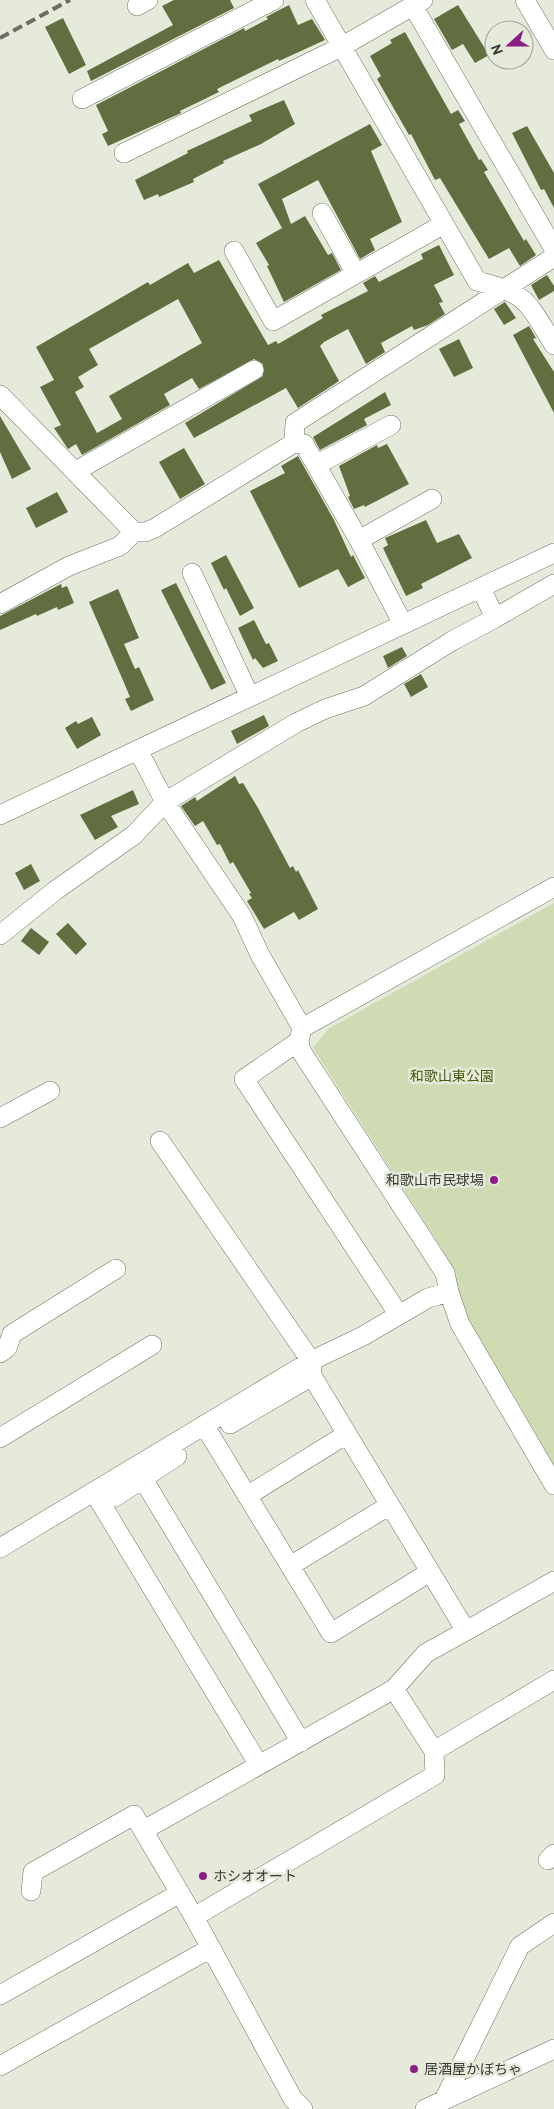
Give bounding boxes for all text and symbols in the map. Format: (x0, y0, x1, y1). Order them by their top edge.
north arrow (484, 20, 534, 70)
text: N (489, 41, 508, 57)
park label: 和歌山東公園 (410, 1069, 494, 1086)
place label: 和歌山市民球場 (386, 1173, 484, 1190)
marker: 和歌山市民球場 (488, 1174, 500, 1186)
place label: ホシオオート (213, 1869, 297, 1886)
marker: ホシオオート (197, 1870, 209, 1882)
place label: 居酒屋かぼちゃ (424, 2062, 522, 2079)
marker: 居酒屋かぼちゃ (408, 2063, 420, 2075)

